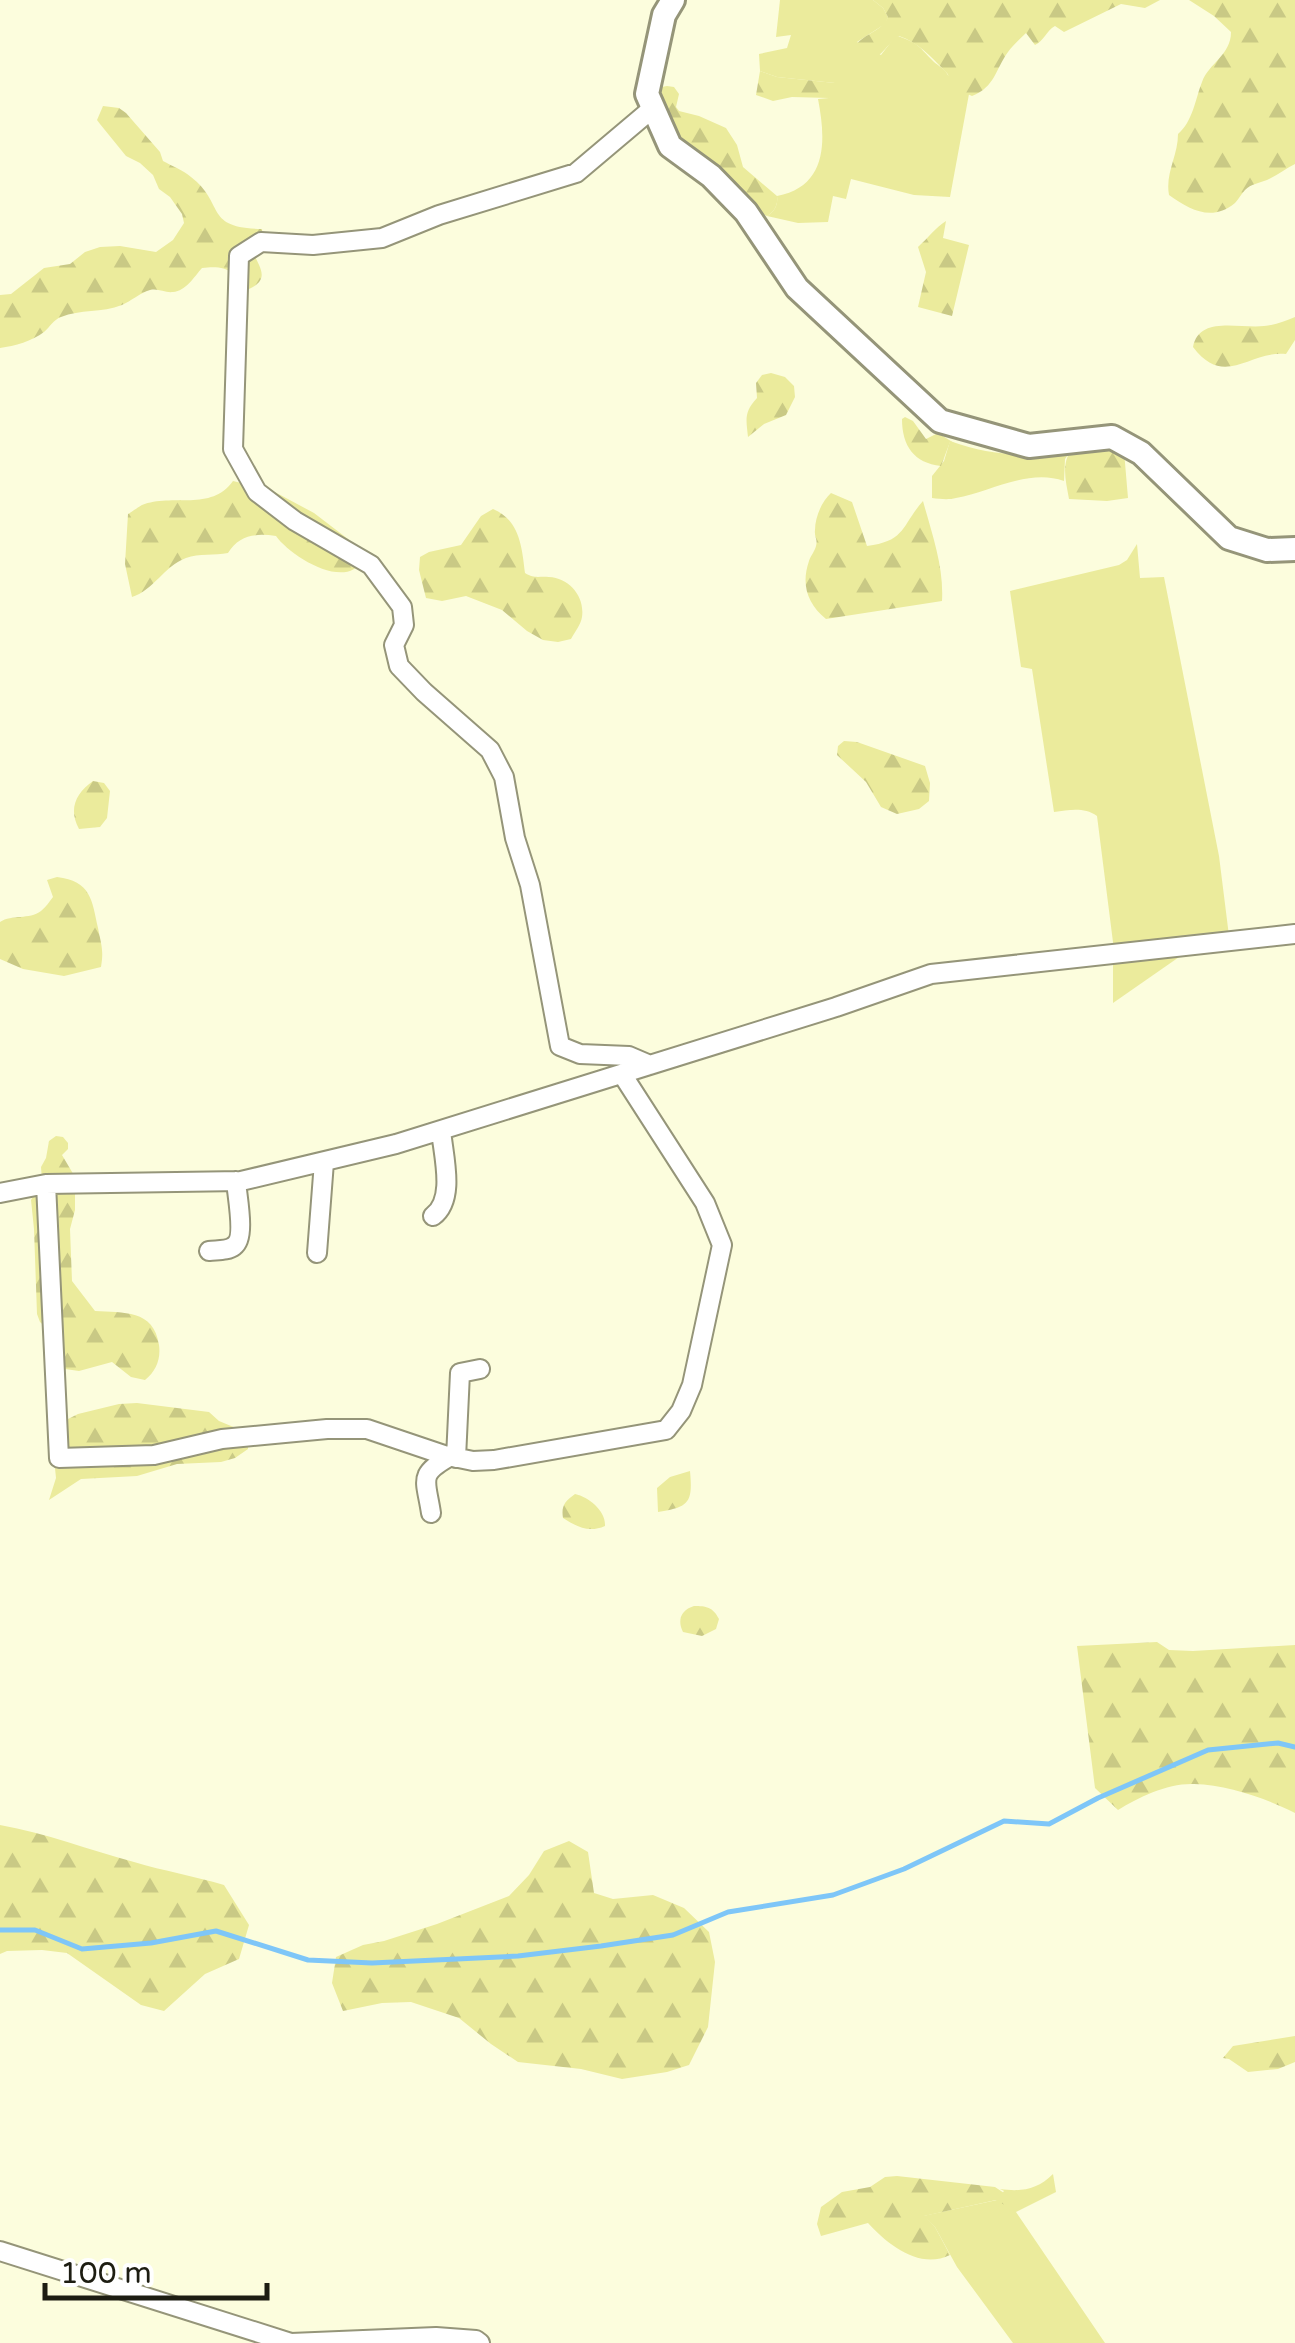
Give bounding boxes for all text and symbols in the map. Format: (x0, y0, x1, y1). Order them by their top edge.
scale bar (45, 2238, 268, 2300)
text: 100 m (60, 2255, 152, 2292)

